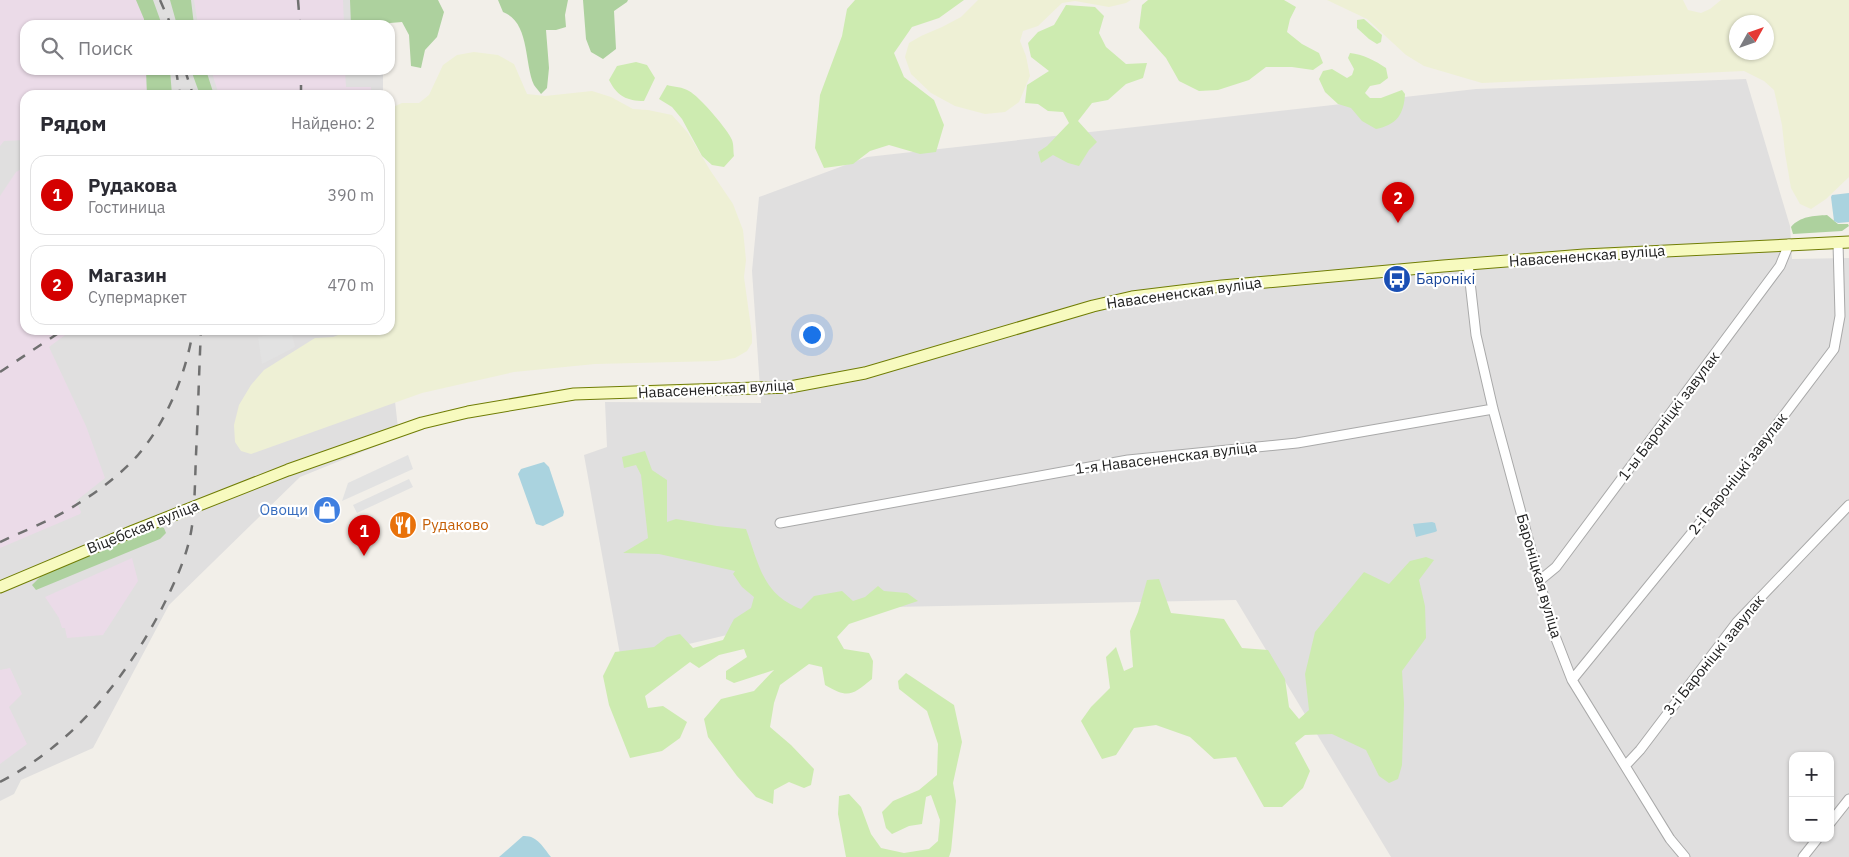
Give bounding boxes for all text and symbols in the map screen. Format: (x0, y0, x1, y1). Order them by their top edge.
north arrow (1729, 15, 1774, 60)
search box (20, 20, 395, 75)
icon: search (38, 34, 66, 62)
text: Поиск (78, 36, 133, 60)
text: Рядом (40, 109, 107, 137)
text: Найдено: 2 (291, 113, 375, 133)
text: Рудакова (88, 173, 177, 197)
pin: 2 (1382, 182, 1414, 223)
text: 1 (52, 185, 62, 205)
text: 390 m (327, 185, 374, 205)
text: Гостиница (88, 197, 165, 217)
street label: Навасененская вуліца (1508, 241, 1666, 270)
text: Магазин (88, 263, 167, 287)
bus stop icon: Баронікі (1382, 264, 1412, 294)
place label: Баронікі (1416, 269, 1475, 288)
street label: Навасененская вуліца (1105, 272, 1263, 313)
text: 2 (52, 275, 62, 295)
text: 470 m (327, 275, 374, 295)
text: Супермаркет (88, 287, 187, 307)
your location (799, 322, 825, 348)
street label: 1-ы Бароніцкі завулак (1614, 347, 1723, 484)
street label: Навасененская вуліца (637, 375, 795, 402)
street label: 2-і Бароніцкі завулак (1684, 409, 1791, 539)
street label: 1-я Навасененская вуліца (1074, 437, 1258, 478)
street label: Віцебская вуліца (84, 495, 202, 558)
shop icon: Овощи (312, 495, 342, 525)
place label: Овощи (259, 500, 308, 519)
restaurant icon: Рудаково (388, 510, 418, 540)
street label: Бароніцкая вуліца (1513, 511, 1566, 640)
pin: 1 (348, 515, 380, 556)
place label: Рудаково (422, 515, 489, 534)
street label: 3-і Бароніцкі завулак (1659, 591, 1768, 719)
map controls (1789, 752, 1834, 842)
button: + (1789, 752, 1834, 797)
button: − (1789, 797, 1834, 842)

